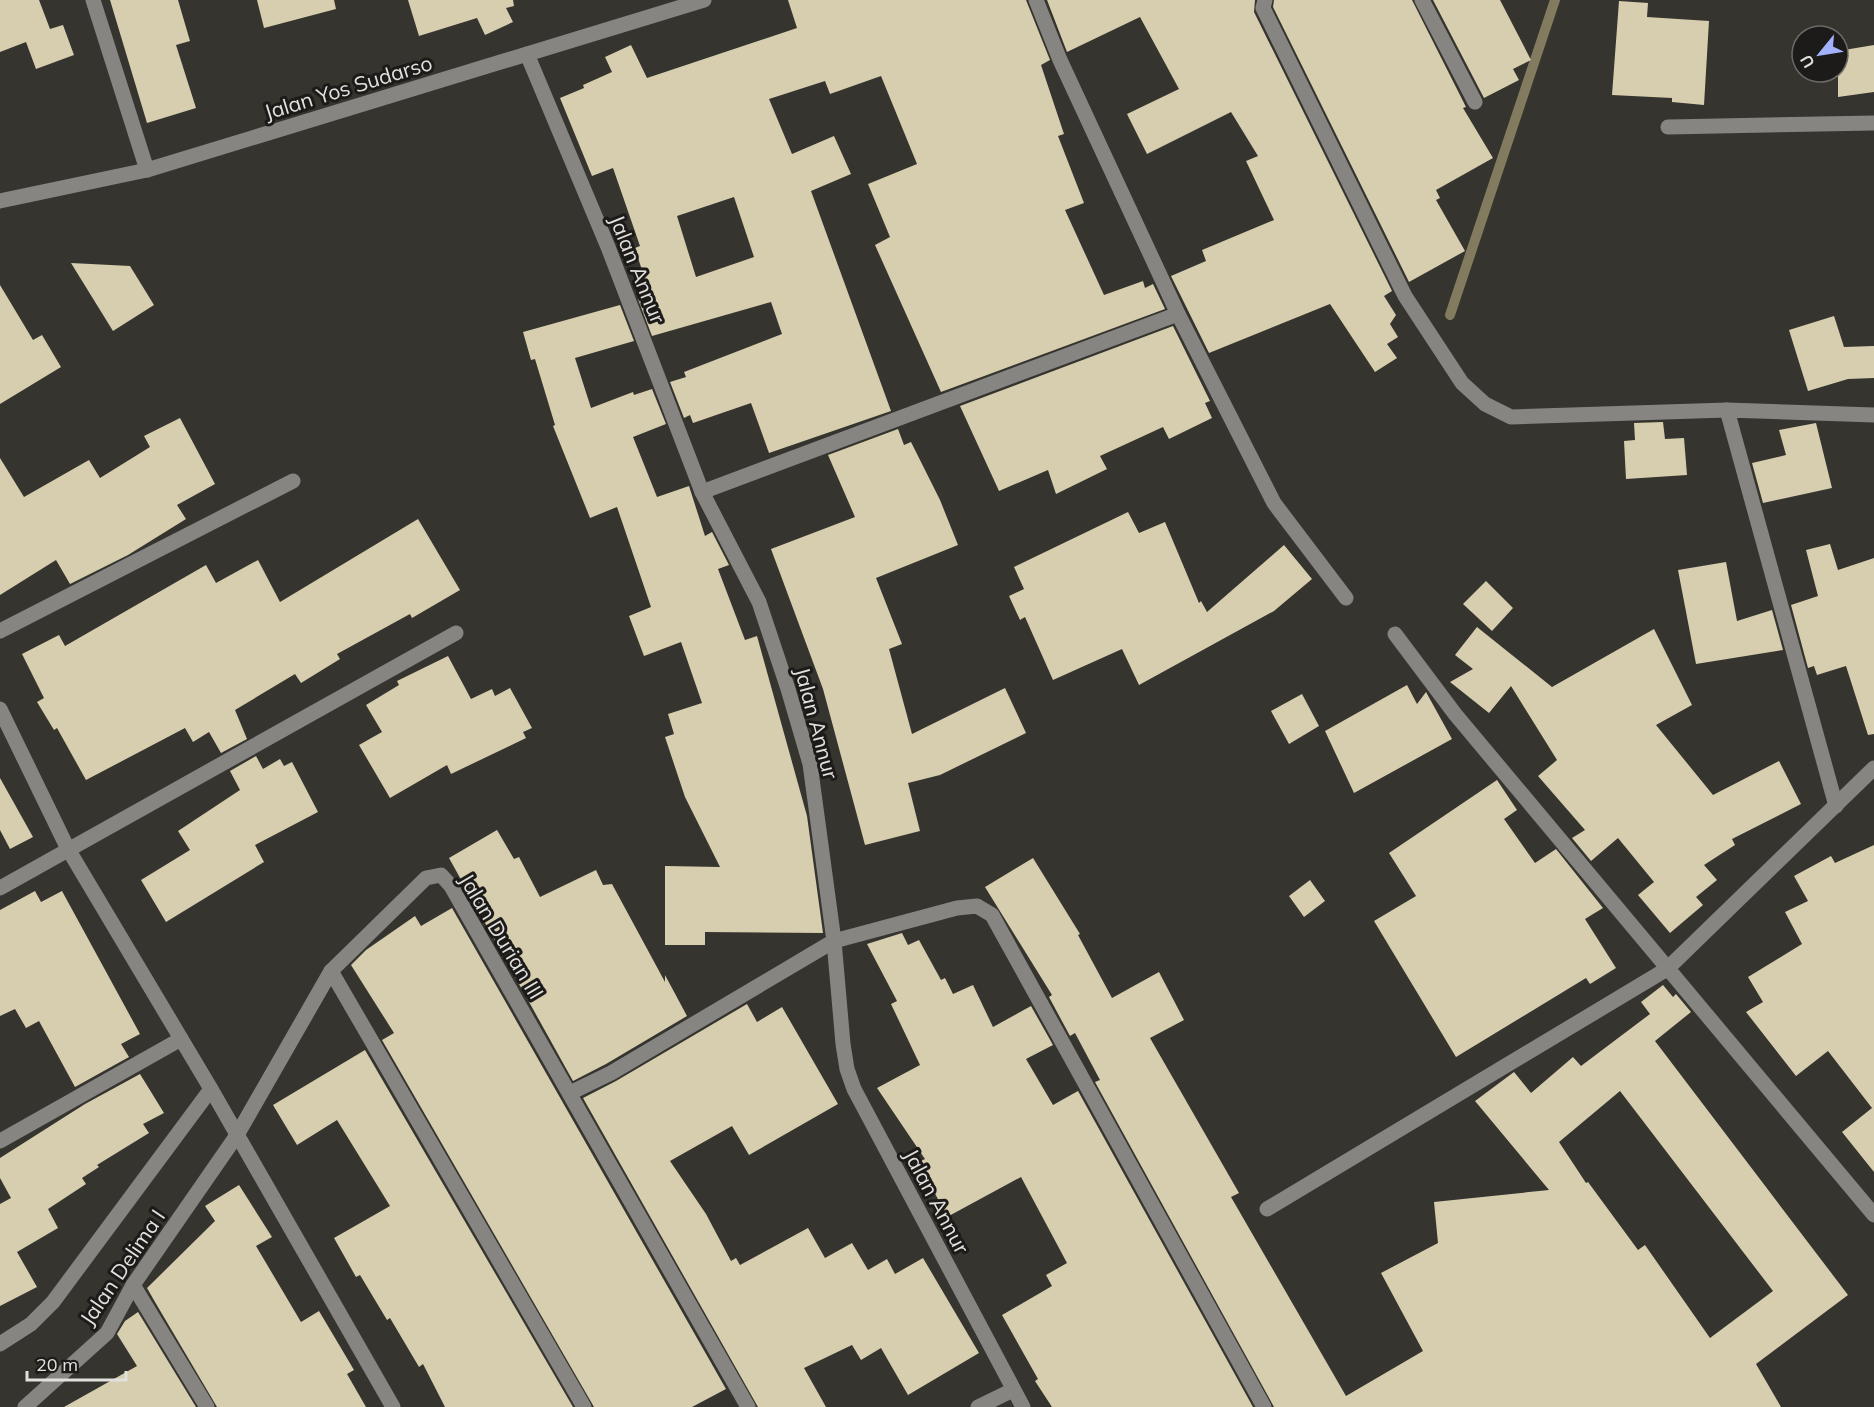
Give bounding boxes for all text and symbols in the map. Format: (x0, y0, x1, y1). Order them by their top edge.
north arrow (1790, 24, 1850, 84)
street label: Jalan Yos Sudarso (261, 49, 435, 125)
text: U (1795, 51, 1819, 72)
street label: Jalan Annur (604, 211, 672, 327)
street label: Jalan Annur (790, 664, 844, 782)
street label: Jalan Durian III (454, 868, 550, 1004)
street label: Jalan Annur (899, 1144, 976, 1258)
street label: Jalan Delima I (74, 1204, 170, 1330)
scale bar (27, 1344, 126, 1382)
text: 20 m (36, 1353, 78, 1376)

